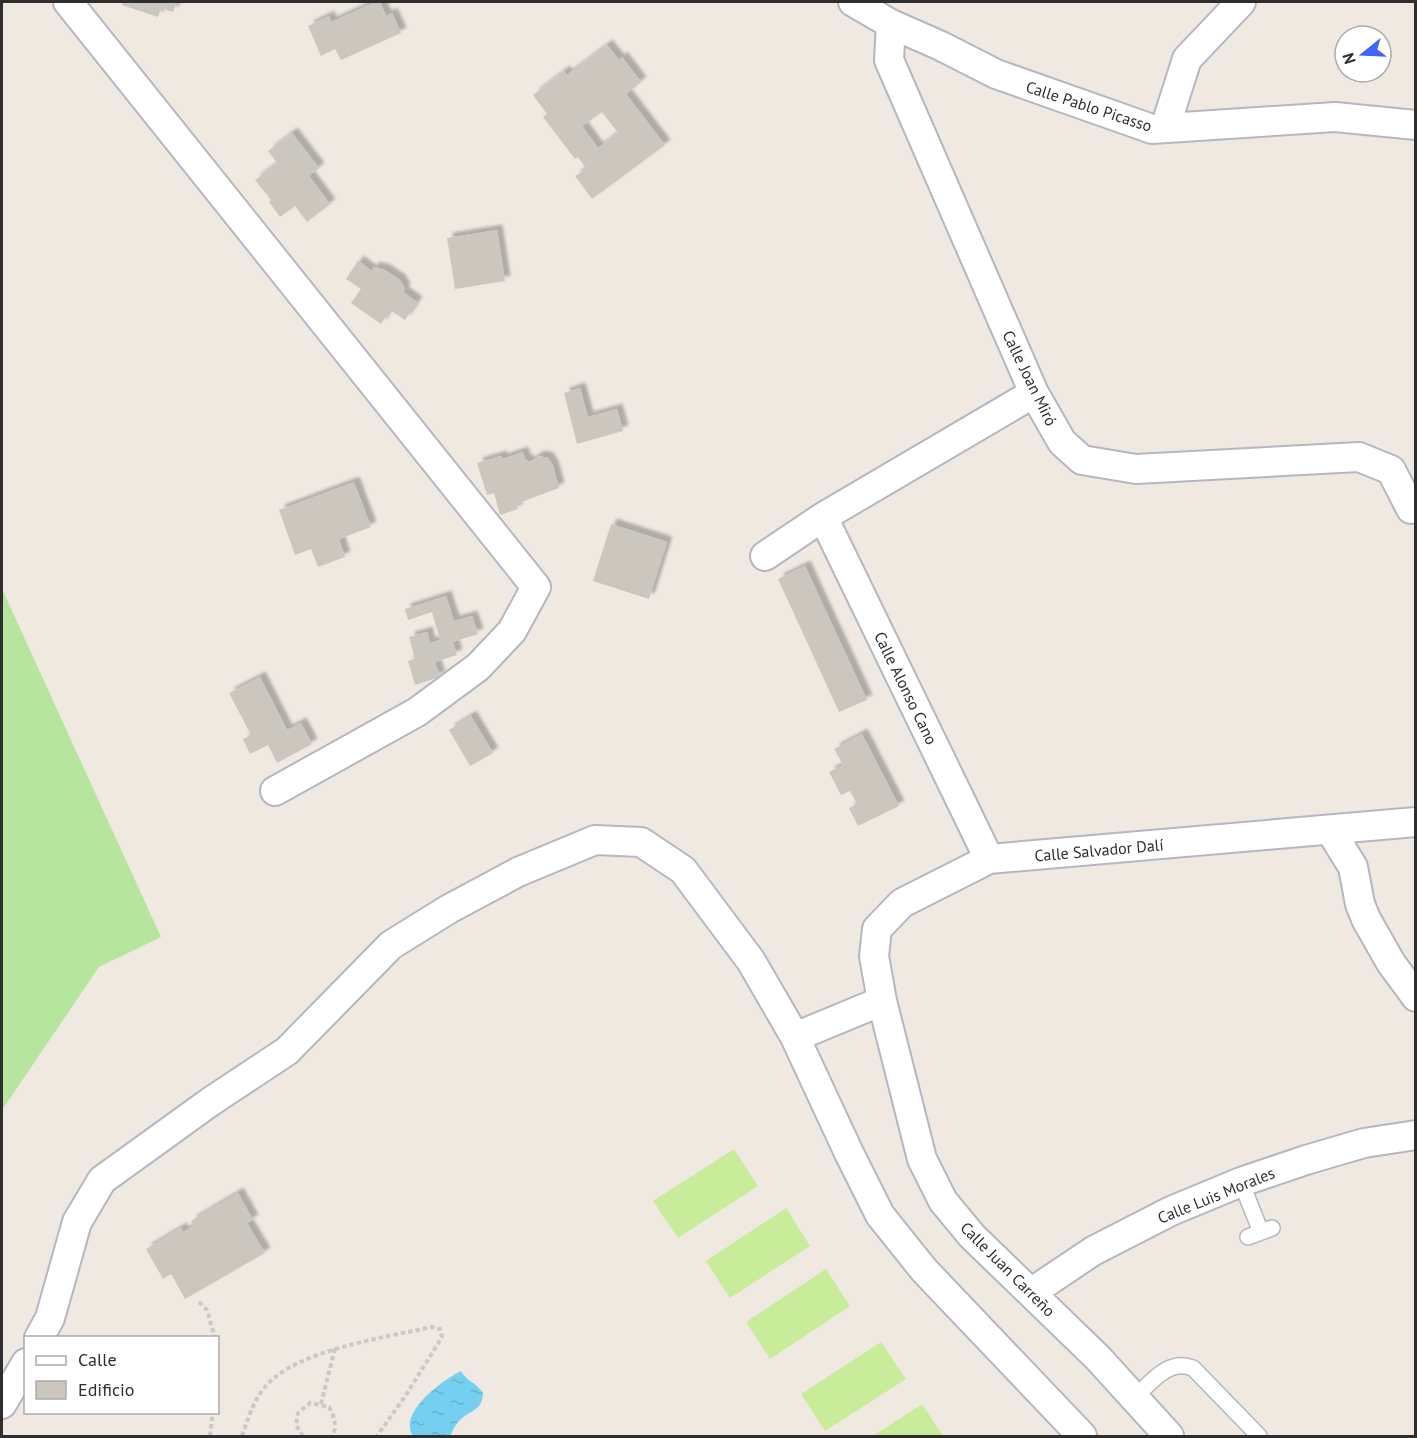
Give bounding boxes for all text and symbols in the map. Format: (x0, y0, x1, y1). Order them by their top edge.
north arrow (1333, 24, 1393, 84)
text: N (1338, 51, 1360, 67)
street label: Calle Pablo Picasso (1023, 76, 1155, 136)
street label: Calle Joan Miró (998, 327, 1062, 429)
street label: Calle Alonso Cano (870, 628, 942, 748)
street label: Calle Salvador Dalí (1034, 834, 1164, 866)
street label: Calle Luis Morales (1155, 1162, 1278, 1228)
street label: Calle Juan Carreño (956, 1217, 1060, 1321)
legend (24, 1336, 219, 1414)
text: Calle (78, 1348, 117, 1371)
text: Edificio (78, 1378, 134, 1401)

